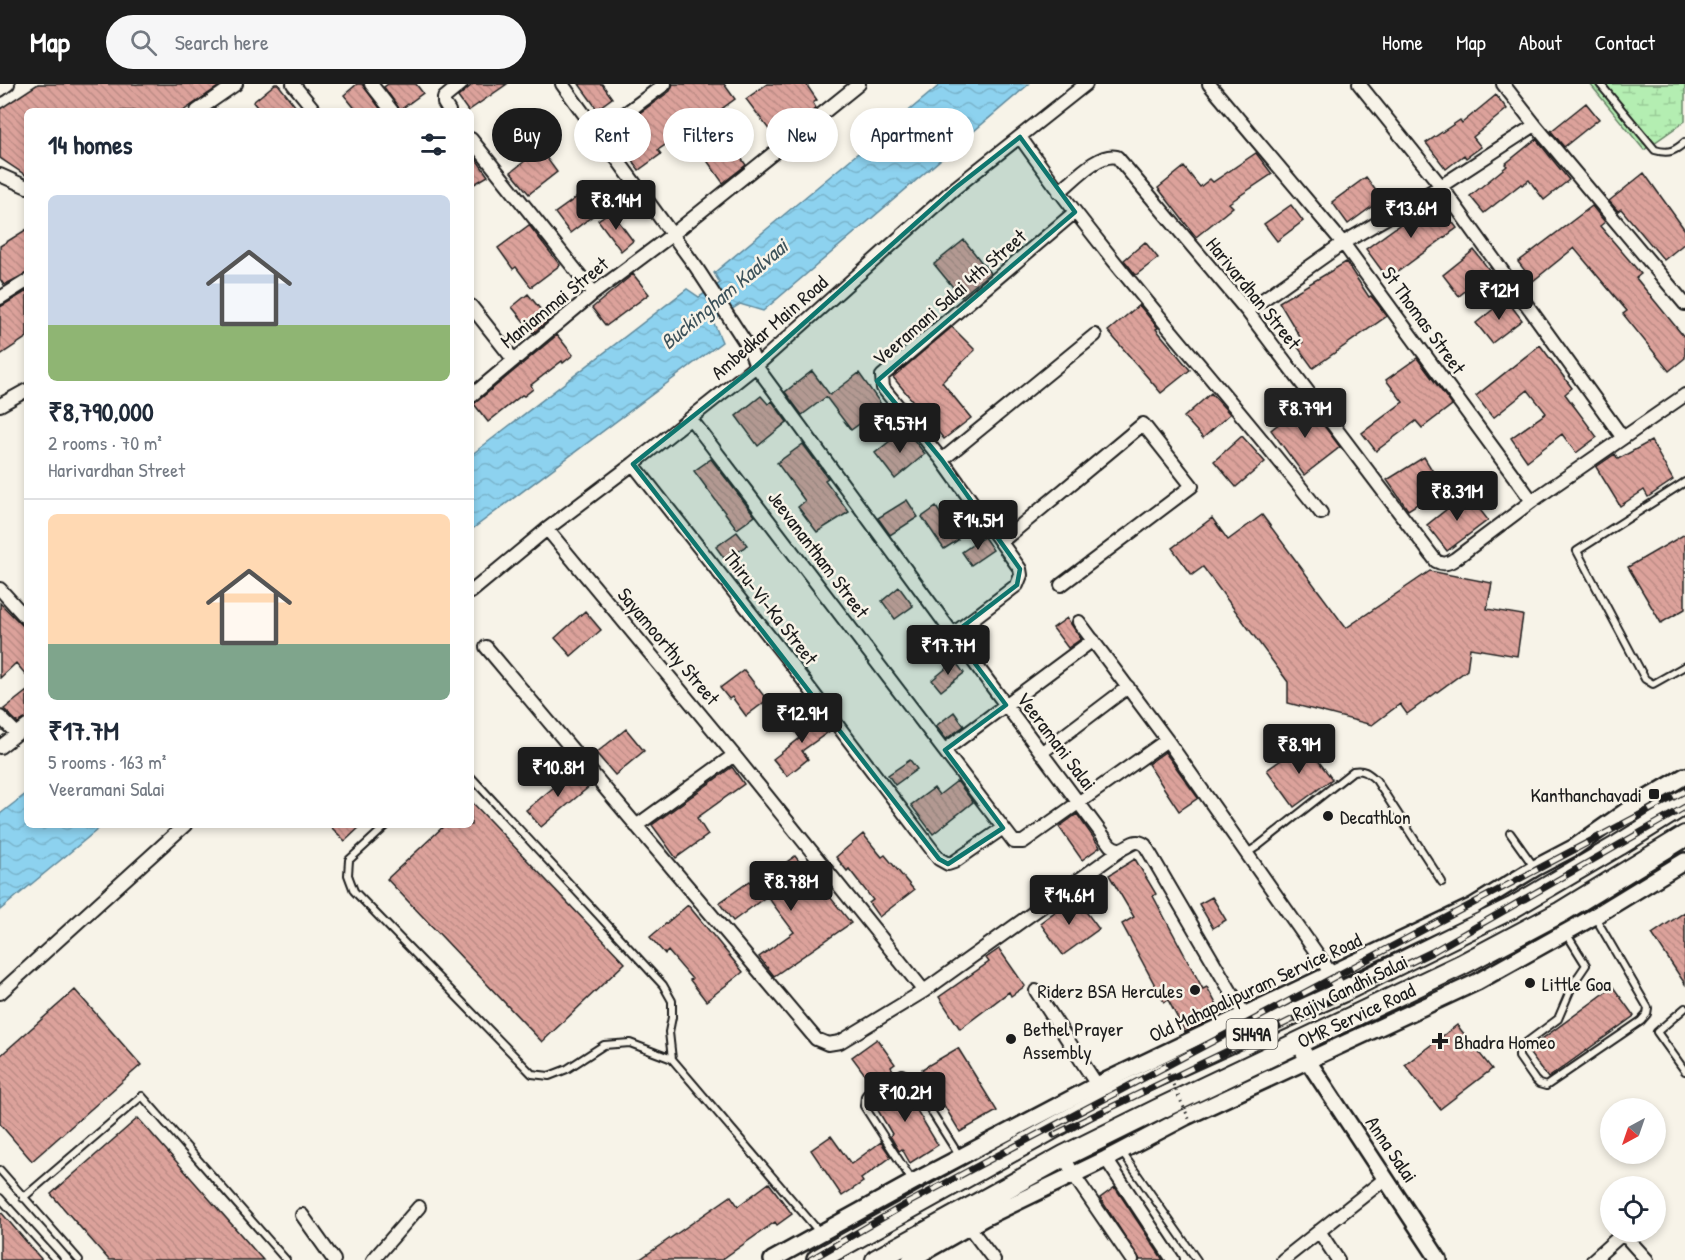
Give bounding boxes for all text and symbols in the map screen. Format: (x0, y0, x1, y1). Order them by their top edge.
search box (106, 15, 526, 69)
text: Map (30, 23, 70, 61)
icon: search (127, 26, 160, 59)
text: Search here (175, 27, 269, 57)
text: Home (1382, 28, 1423, 57)
text: Map (1456, 28, 1486, 57)
text: About (1519, 28, 1562, 57)
text: Contact (1595, 28, 1655, 57)
chip: Buy (492, 108, 562, 162)
chip: Rent (574, 108, 651, 162)
chip: Filters (663, 108, 754, 162)
chip: New (766, 108, 838, 162)
chip: Apartment (850, 108, 974, 162)
text: 14 homes (48, 127, 133, 162)
icon: filters (417, 128, 450, 161)
pin: ₹8.14M (567, 180, 665, 231)
text: ₹8.14M (590, 186, 642, 213)
pin: ₹13.6M (1362, 188, 1460, 239)
text: ₹13.6M (1385, 194, 1437, 221)
street label: Veeramani Salai 4th Street (866, 222, 1032, 371)
water label: Buckingham Kaalvaai (654, 231, 796, 356)
street label: Harivardhan Street (1200, 231, 1308, 356)
icon: home (195, 234, 303, 342)
street label: Maniammai Street (494, 249, 615, 354)
street label: St Thomas Street (1376, 261, 1473, 380)
street label: Ambedkar Main Road (705, 269, 833, 385)
pin: ₹12M (1463, 270, 1535, 321)
text: ₹12M (1479, 276, 1519, 303)
pin: ₹8.79M (1256, 388, 1354, 439)
text: ₹8,790,000 (48, 394, 154, 429)
text: ₹8.79M (1278, 394, 1332, 421)
pin: ₹9.57M (851, 403, 949, 454)
text: ₹9.57M (873, 409, 927, 436)
text: 2 rooms · 70 m² (48, 429, 162, 456)
text: Harivardhan Street (48, 456, 185, 483)
pin: ₹8.31M (1408, 471, 1506, 522)
text: ₹8.31M (1431, 477, 1483, 504)
street label: Jeevanantham Street (762, 485, 876, 624)
pin: ₹14.5M (929, 500, 1027, 551)
text: ₹14.5M (953, 506, 1003, 533)
street label: Thiru-Vi-Ka Street (717, 544, 825, 671)
icon: home (195, 553, 303, 661)
street label: Sayamoorthy Street (612, 582, 727, 711)
pin: ₹17.7M (899, 625, 997, 676)
text: ₹17.7M (921, 631, 975, 658)
street label: Veeramani Salai (1011, 686, 1103, 796)
pin: ₹12.9M (753, 693, 851, 744)
text: ₹12.9M (776, 699, 828, 726)
text: ₹17.7M (48, 713, 119, 748)
pin: ₹8.9M (1257, 724, 1341, 775)
text: ₹8.9M (1277, 730, 1321, 757)
pin: ₹10.8M (509, 747, 607, 798)
text: 5 rooms · 163 m² (48, 748, 166, 775)
text: ₹10.8M (532, 753, 584, 780)
text: Veeramani Salai (48, 775, 165, 802)
place label: Kanthanchavadi (1530, 781, 1642, 808)
marker: Kanthanchavadi (1647, 787, 1661, 801)
place label: Decathlon (1340, 803, 1411, 830)
marker: Decathlon (1321, 809, 1335, 823)
pin: ₹8.78M (742, 861, 840, 912)
text: ₹8.78M (764, 867, 818, 894)
pin: ₹14.6M (1020, 875, 1118, 926)
text: ₹14.6M (1044, 881, 1094, 908)
street label: Old Mahapalipuram Service Road (1144, 926, 1366, 1048)
street label: Rajiv Gandhi Salai (1288, 947, 1412, 1027)
place label: Little Goa (1542, 970, 1611, 997)
street label: OMR Service Road (1293, 976, 1419, 1054)
marker: Little Goa (1523, 976, 1537, 990)
place label: Riderz BSA Hercules (1037, 977, 1183, 1004)
marker: Riderz BSA Hercules (1188, 983, 1202, 997)
place label: Bethel Prayer Assembly (1023, 1015, 1124, 1065)
road number: SH49A (1226, 1019, 1278, 1049)
place label: Bhadra Homeo (1454, 1028, 1555, 1055)
marker: Bethel Prayer Assembly (1004, 1032, 1018, 1046)
marker: Bhadra Homeo (1431, 1032, 1449, 1050)
pin: ₹10.2M (856, 1072, 954, 1123)
text: ₹10.2M (878, 1078, 932, 1105)
north arrow (1600, 1098, 1666, 1164)
map controls (1600, 1098, 1666, 1242)
street label: Anna Salai (1360, 1110, 1424, 1188)
button: locate (1600, 1176, 1666, 1242)

